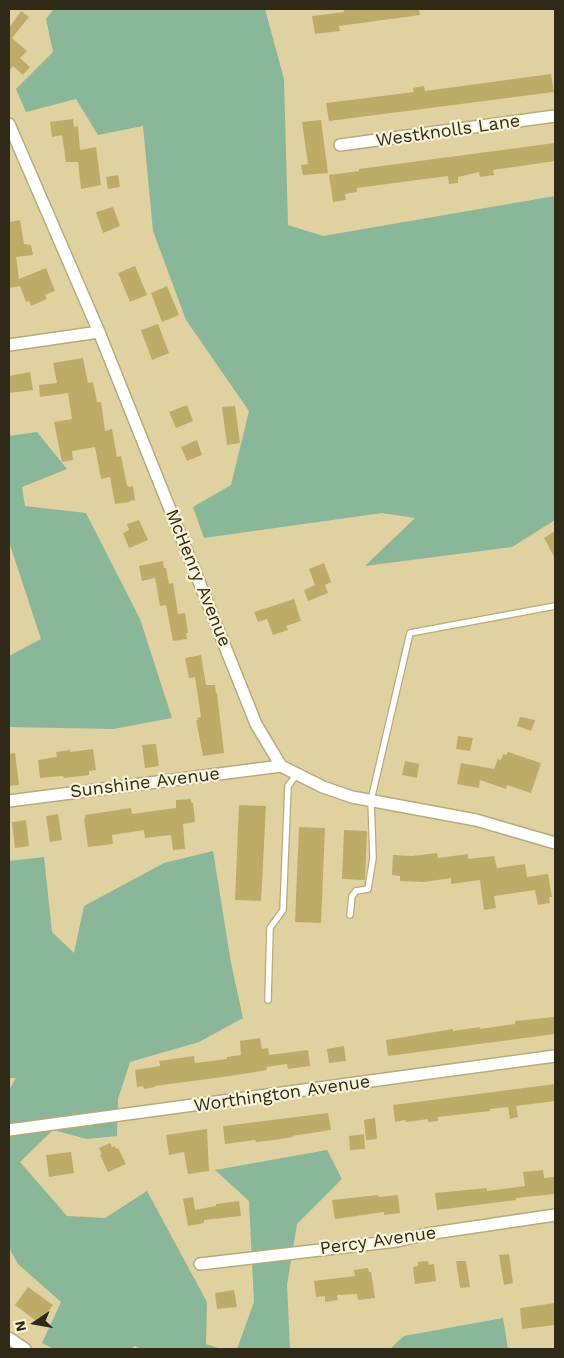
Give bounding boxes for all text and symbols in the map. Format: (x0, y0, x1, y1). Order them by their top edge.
street label: Westknolls Lane (375, 110, 521, 152)
street label: McHenry Avenue (161, 506, 235, 650)
street label: Sunshine Avenue (69, 763, 221, 803)
street label: Worthington Avenue (192, 1071, 372, 1117)
street label: Percy Avenue (319, 1222, 437, 1260)
north arrow (10, 1298, 60, 1348)
text: N (11, 1319, 29, 1333)

